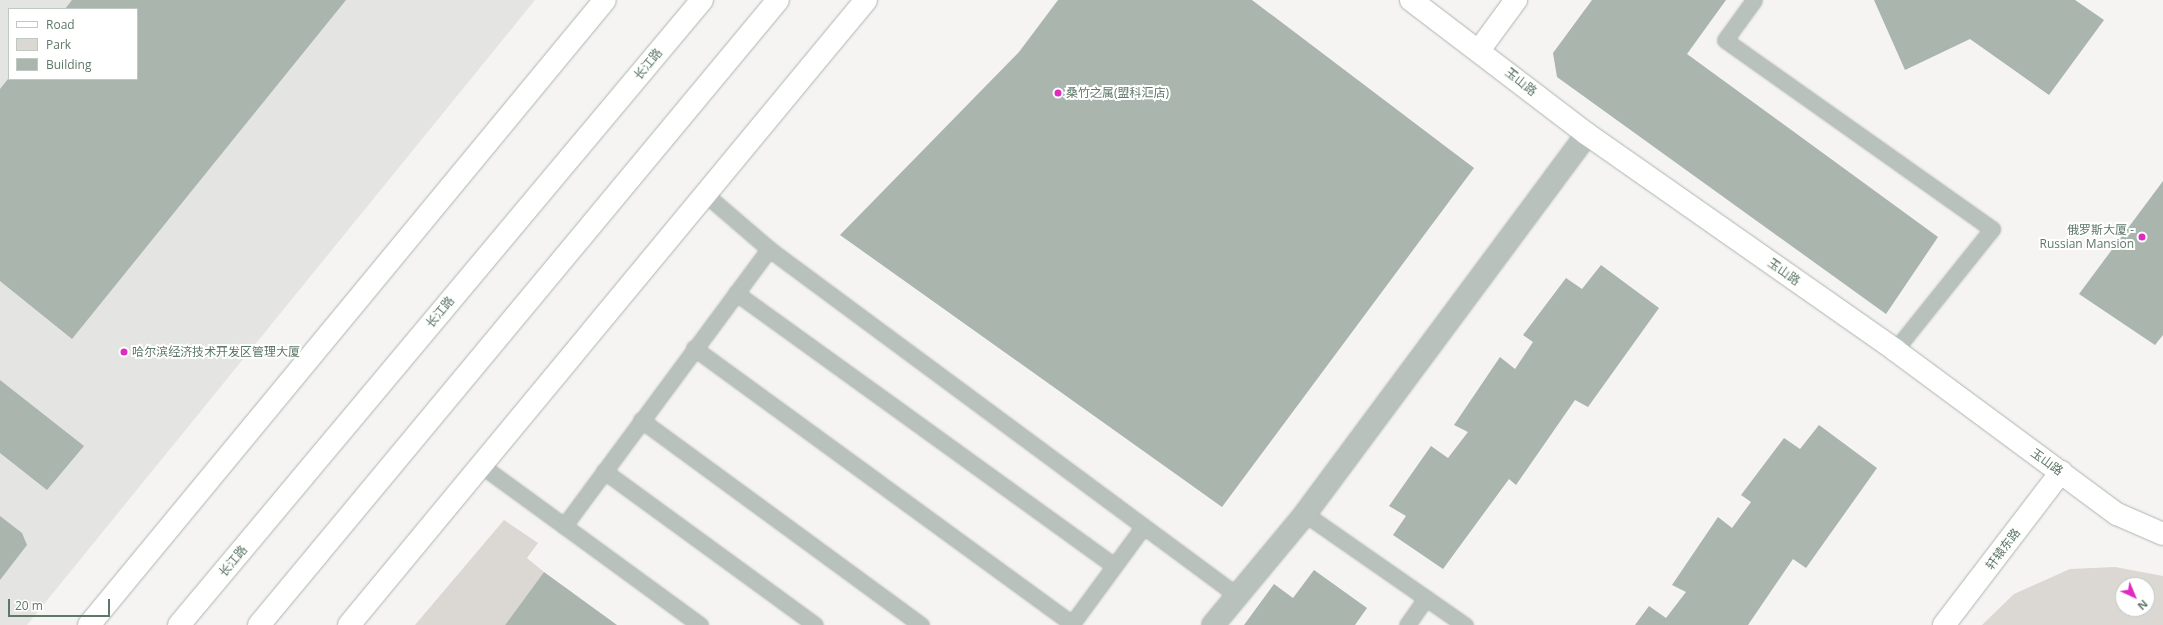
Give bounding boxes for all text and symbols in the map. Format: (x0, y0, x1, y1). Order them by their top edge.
legend (8, 8, 138, 80)
text: Road (46, 16, 75, 33)
text: Park (46, 36, 71, 53)
street label: 长江路 (631, 46, 665, 82)
text: Building (46, 56, 91, 73)
street label: 玉山路 (1502, 65, 1540, 99)
place label: 桑竹之属(盟科汇店) (1066, 86, 1169, 100)
marker: 桑竹之属(盟科汇店) (1053, 88, 1063, 98)
place label: 俄罗斯大厦 - Russian Mansion (2039, 223, 2134, 251)
marker: 俄罗斯大厦 - Russian Mansion (2137, 232, 2147, 242)
street label: 玉山路 (1765, 256, 1803, 288)
street label: 长江路 (423, 294, 457, 330)
place label: 哈尔滨经济技术开发区管理大厦 (132, 345, 300, 359)
marker: 哈尔滨经济技术开发区管理大厦 (119, 347, 129, 357)
street label: 玉山路 (2028, 446, 2066, 478)
street label: 轩辕东路 (1983, 525, 2023, 573)
street label: 长江路 (216, 543, 250, 579)
north arrow (2115, 577, 2155, 617)
scale bar (10, 591, 112, 617)
text: 20 m (15, 597, 43, 614)
text: N (2135, 597, 2151, 614)

